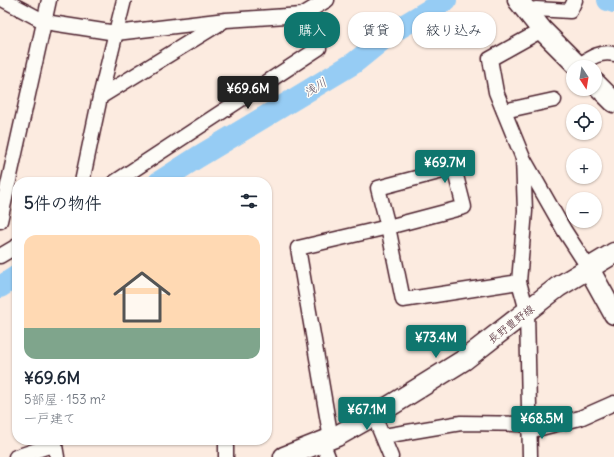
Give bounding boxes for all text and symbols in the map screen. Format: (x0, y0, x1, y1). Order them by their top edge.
chip: 購入 (284, 12, 340, 48)
chip: 賃貸 (348, 12, 404, 48)
chip: 絞り込み (412, 12, 496, 48)
north arrow (566, 60, 602, 96)
map controls (566, 60, 602, 228)
water label: 浅川 (301, 74, 329, 100)
pin: ¥69.6M (215, 76, 281, 110)
text: ¥69.6M (226, 80, 270, 97)
button: locate (566, 104, 602, 140)
button: + (566, 148, 602, 184)
pin: ¥69.7M (412, 150, 478, 184)
text: ¥69.7M (424, 154, 466, 171)
icon: filters (238, 190, 260, 212)
text: 5件の物件 (24, 192, 102, 214)
button: − (566, 192, 602, 228)
icon: home (106, 261, 178, 333)
street label: 長野豊野線 (485, 302, 537, 346)
pin: ¥73.4M (403, 325, 469, 359)
text: ¥73.4M (415, 329, 457, 346)
text: ¥69.6M (24, 367, 80, 389)
text: 5部屋 · 153 m² (24, 391, 106, 408)
pin: ¥67.1M (334, 397, 400, 431)
text: ¥67.1M (347, 401, 387, 418)
pin: ¥68.5M (509, 406, 575, 440)
text: 一戸建て (24, 410, 76, 427)
text: ¥68.5M (520, 410, 564, 427)

